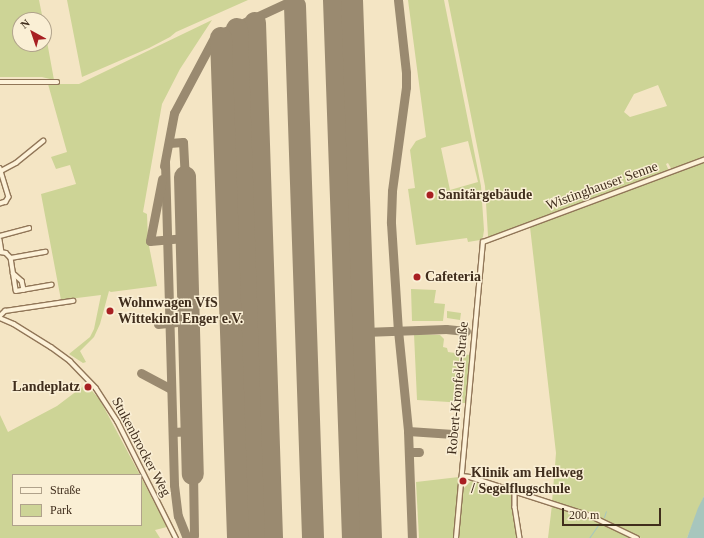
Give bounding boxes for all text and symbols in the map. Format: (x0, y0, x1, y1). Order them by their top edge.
north arrow (12, 12, 52, 52)
text: N (18, 16, 32, 31)
street label: Wistinghauser Senne (544, 158, 660, 214)
place label: Sanitärgebäude (438, 187, 532, 203)
marker: Sanitärgebäude (425, 190, 435, 200)
place label: Cafeteria (425, 269, 481, 285)
marker: Cafeteria (412, 272, 422, 282)
place label: Wohnwagen VfS Wittekind Enger e.V. (118, 295, 243, 328)
marker: Wohnwagen VfS Wittekind Enger e.V. (105, 306, 115, 316)
street label: Robert-Kronfeld-Straße (444, 321, 472, 455)
place label: Landeplatz (12, 379, 80, 395)
marker: Landeplatz (83, 382, 93, 392)
street label: Stukenbrocker Weg (108, 394, 174, 500)
place label: Klinik am Hellweg / Segelflugschule (471, 465, 583, 498)
legend (12, 474, 142, 526)
marker: Klinik am Hellweg / Segelflugschule (458, 476, 468, 486)
text: Straße (50, 483, 81, 497)
scale bar (564, 500, 663, 526)
text: Park (50, 503, 72, 517)
text: 200 m (569, 508, 599, 522)

